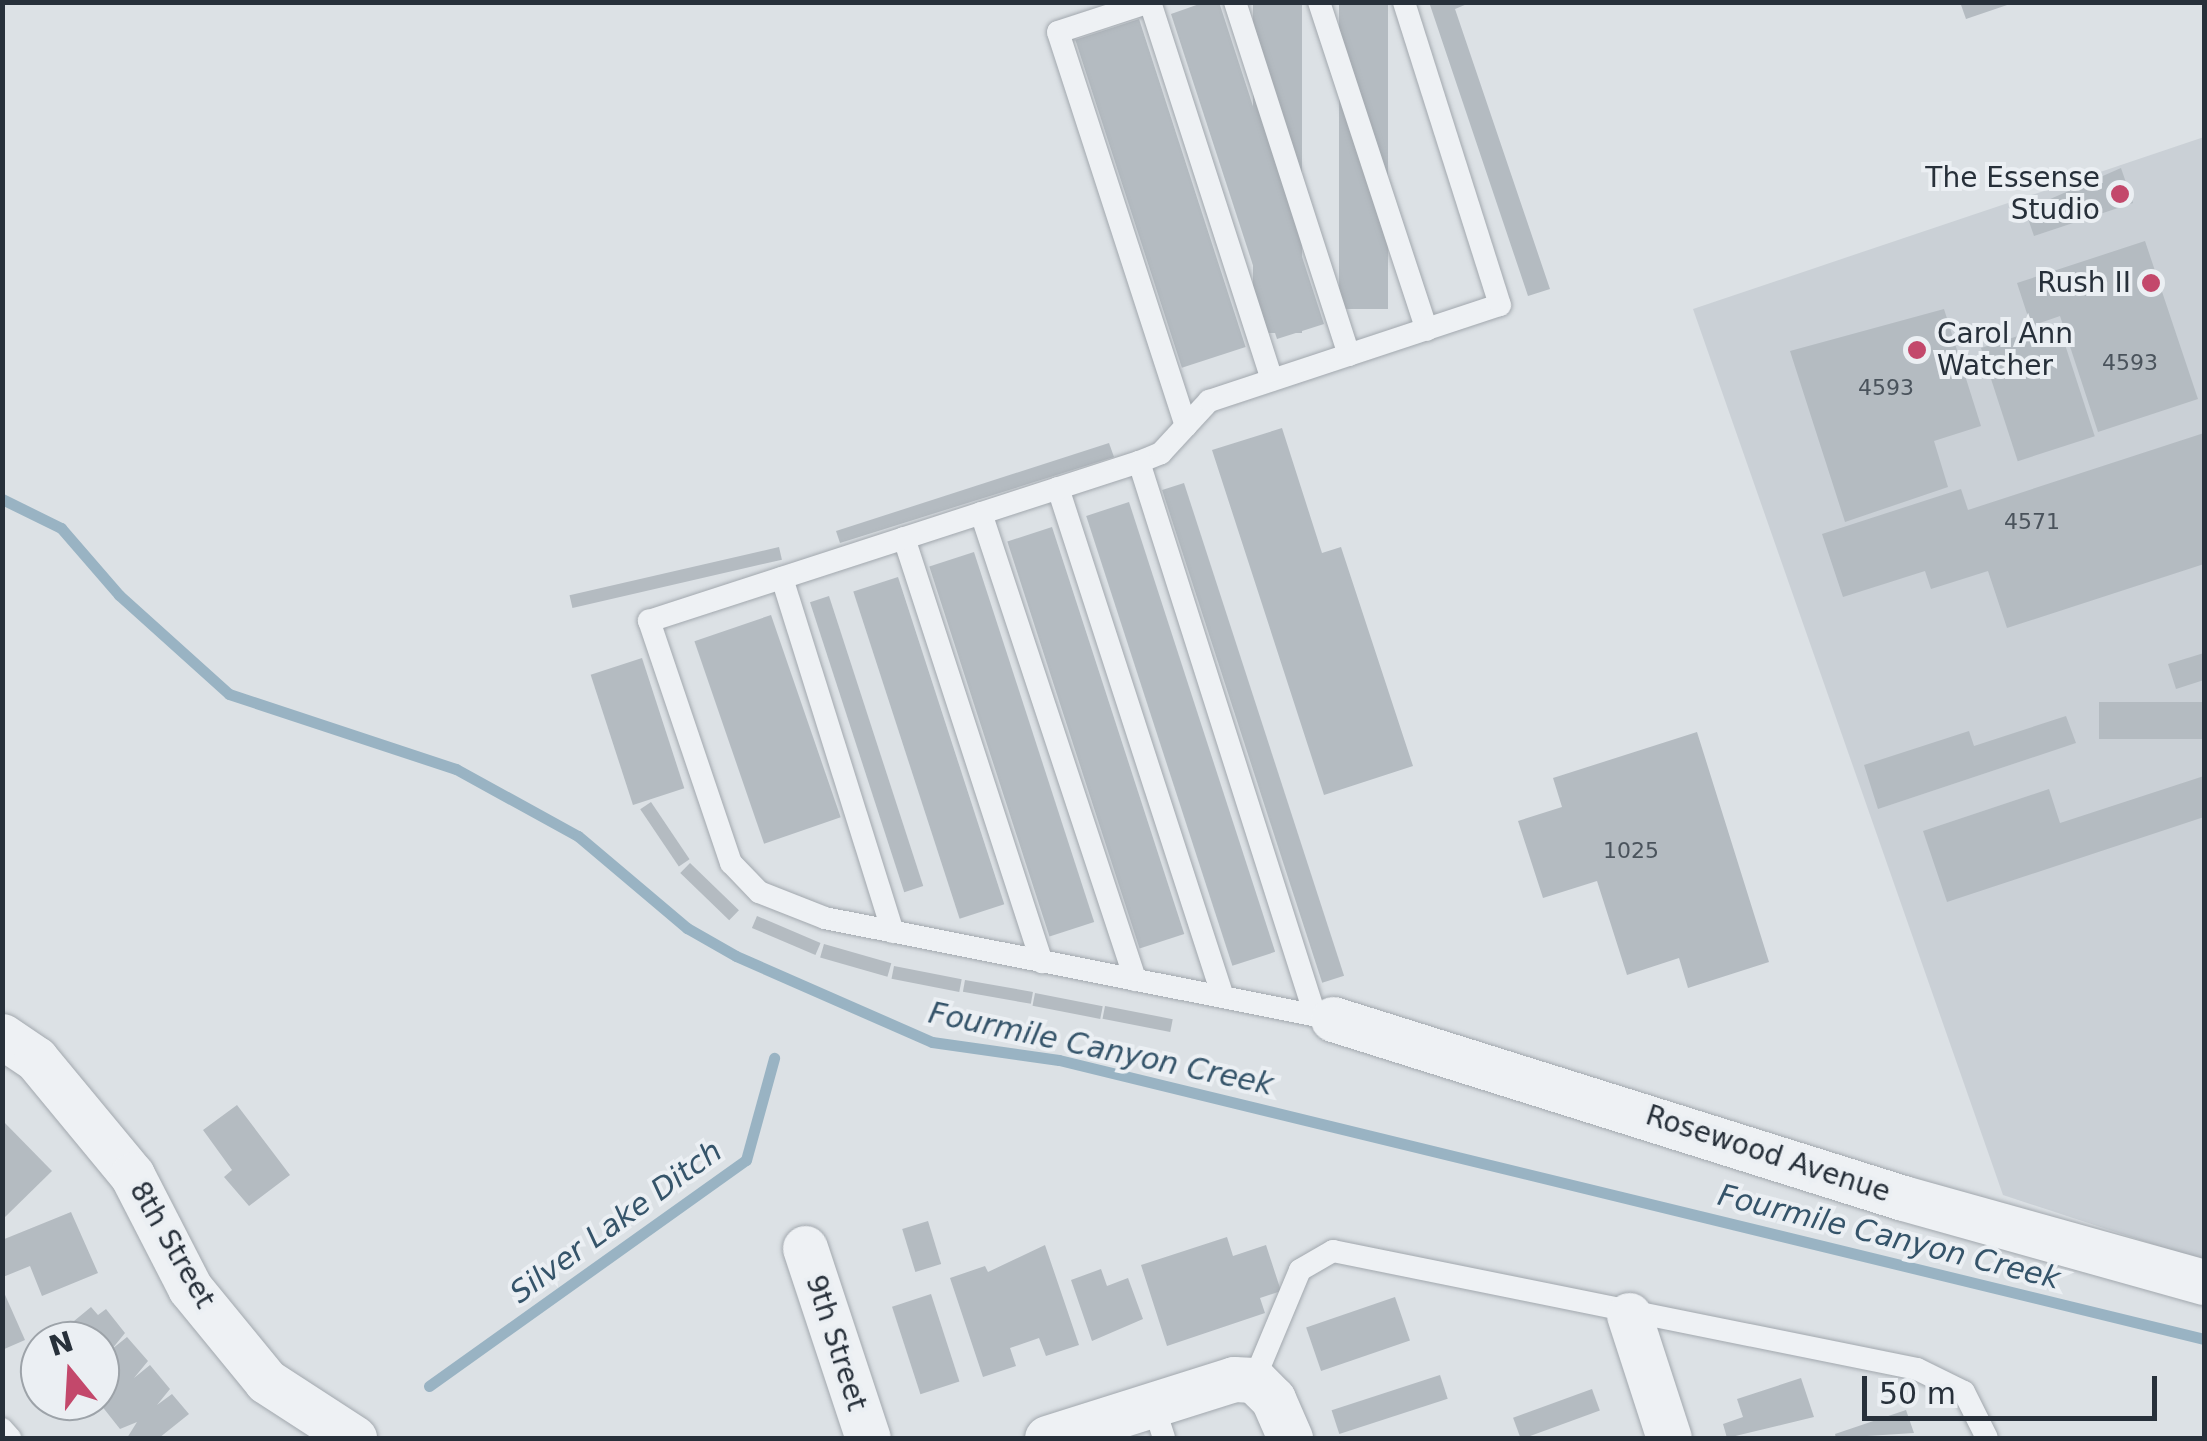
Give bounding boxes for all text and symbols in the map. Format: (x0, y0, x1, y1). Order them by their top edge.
place label: The Essense Studio (1925, 161, 2100, 227)
marker: The Essense Studio (2109, 183, 2131, 205)
place label: Rush II (2037, 266, 2131, 300)
marker: Rush II (2140, 272, 2162, 294)
place label: Carol Ann Watcher (1937, 317, 2073, 383)
marker: Carol Ann Watcher (1906, 339, 1928, 361)
house number: 4593 (2102, 350, 2158, 376)
house number: 4593 (1858, 375, 1914, 401)
house number: 4571 (2004, 509, 2060, 535)
house number: 1025 (1603, 838, 1659, 864)
water label: Fourmile Canyon Creek (925, 995, 1277, 1103)
street label: Rosewood Avenue (1642, 1099, 1894, 1209)
water label: Silver Lake Ditch (503, 1133, 729, 1311)
street label: 8th Street (122, 1176, 222, 1314)
water label: Fourmile Canyon Creek (1714, 1177, 2064, 1297)
street label: 9th Street (798, 1271, 874, 1415)
north arrow (20, 1321, 120, 1421)
text: N (45, 1325, 77, 1363)
scale bar (1867, 1356, 2162, 1418)
text: 50 m (1879, 1376, 1956, 1411)

